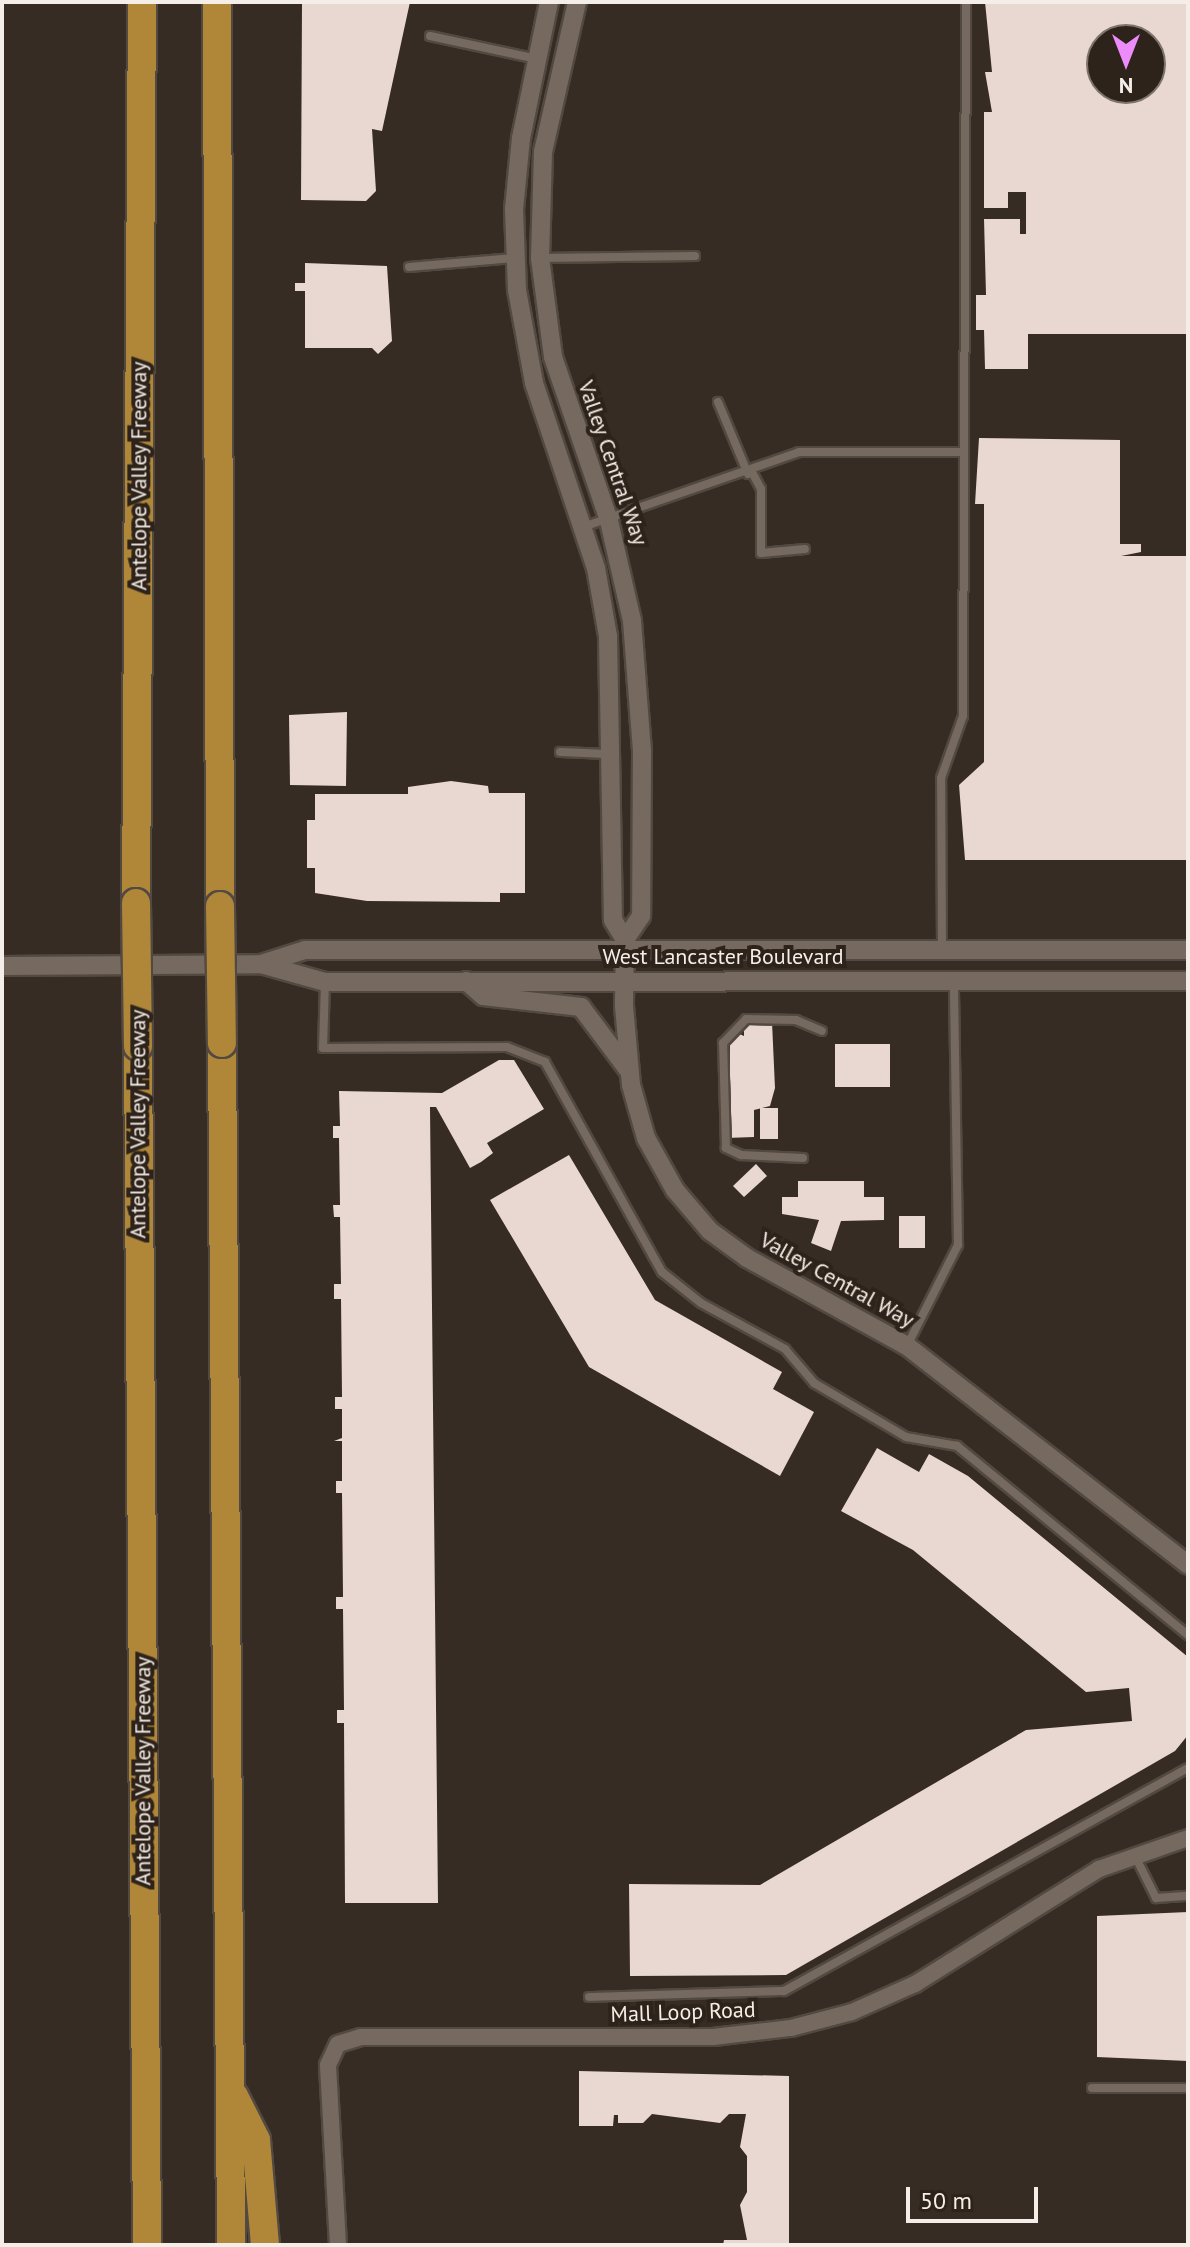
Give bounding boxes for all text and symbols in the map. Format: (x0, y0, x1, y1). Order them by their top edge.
north arrow (1086, 24, 1166, 104)
text: N (1119, 72, 1133, 100)
street label: Antelope Valley Freeway (126, 361, 152, 591)
street label: Valley Central Way (572, 377, 654, 549)
street label: West Lancaster Boulevard (602, 944, 844, 970)
street label: Antelope Valley Freeway (125, 1009, 151, 1239)
street label: Valley Central Way (755, 1226, 919, 1334)
street label: Antelope Valley Freeway (130, 1656, 156, 1886)
street label: Mall Loop Road (610, 1996, 756, 2028)
scale bar (910, 2171, 1042, 2221)
text: 50 m (920, 2185, 972, 2216)

